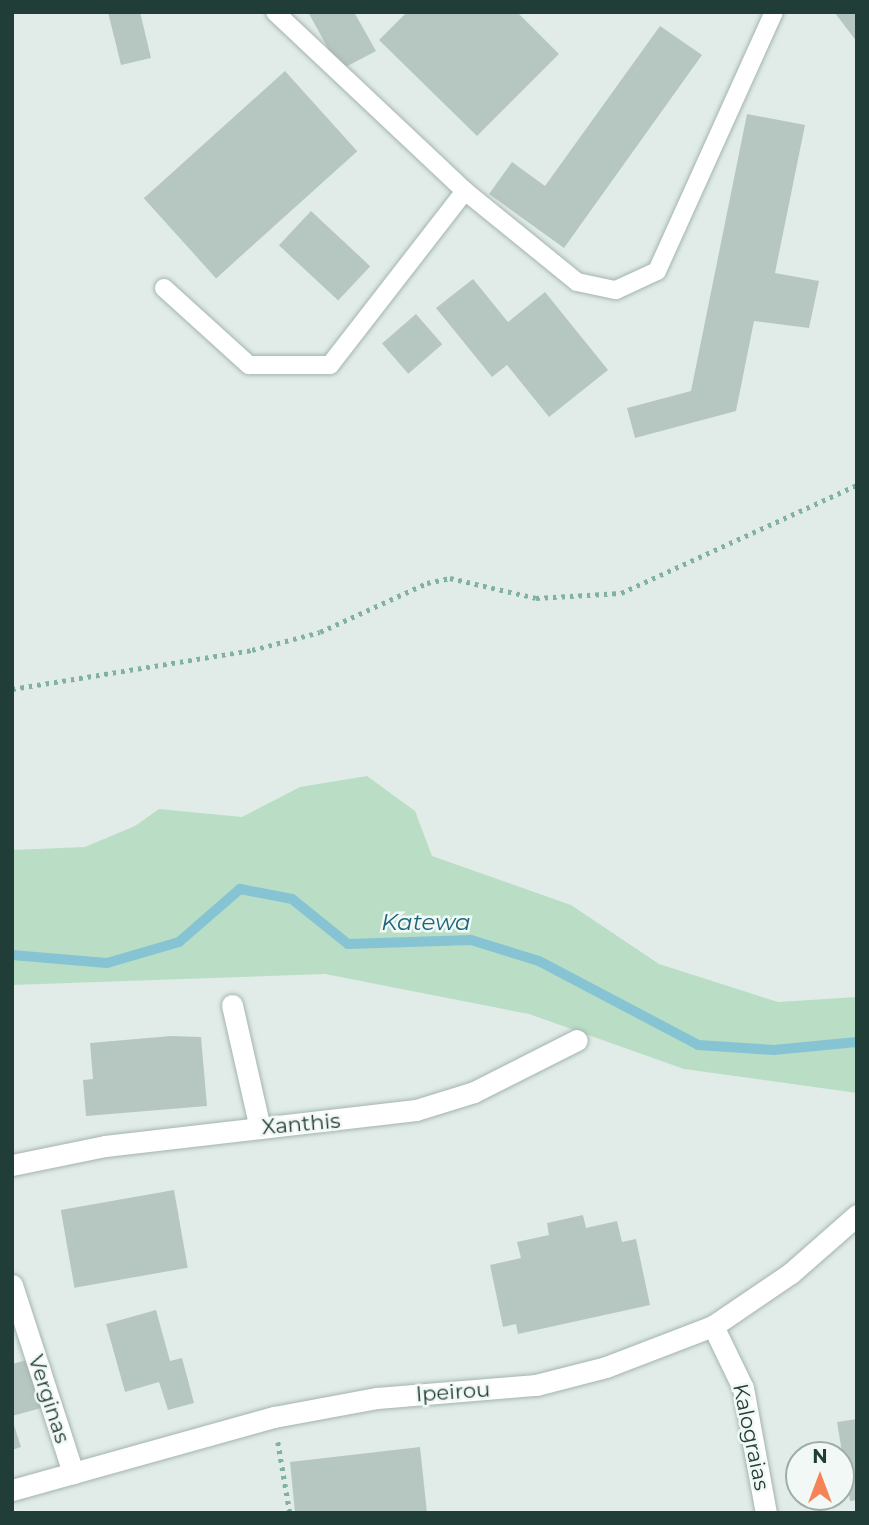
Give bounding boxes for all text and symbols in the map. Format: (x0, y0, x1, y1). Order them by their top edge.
water label: Katewa (381, 908, 471, 936)
street label: Xanthis (261, 1108, 341, 1140)
street label: Verginas (23, 1352, 75, 1446)
street label: Ipeirou (415, 1377, 491, 1407)
street label: Kalograias (727, 1381, 775, 1493)
north arrow (785, 1441, 855, 1511)
text: N (812, 1445, 828, 1468)

